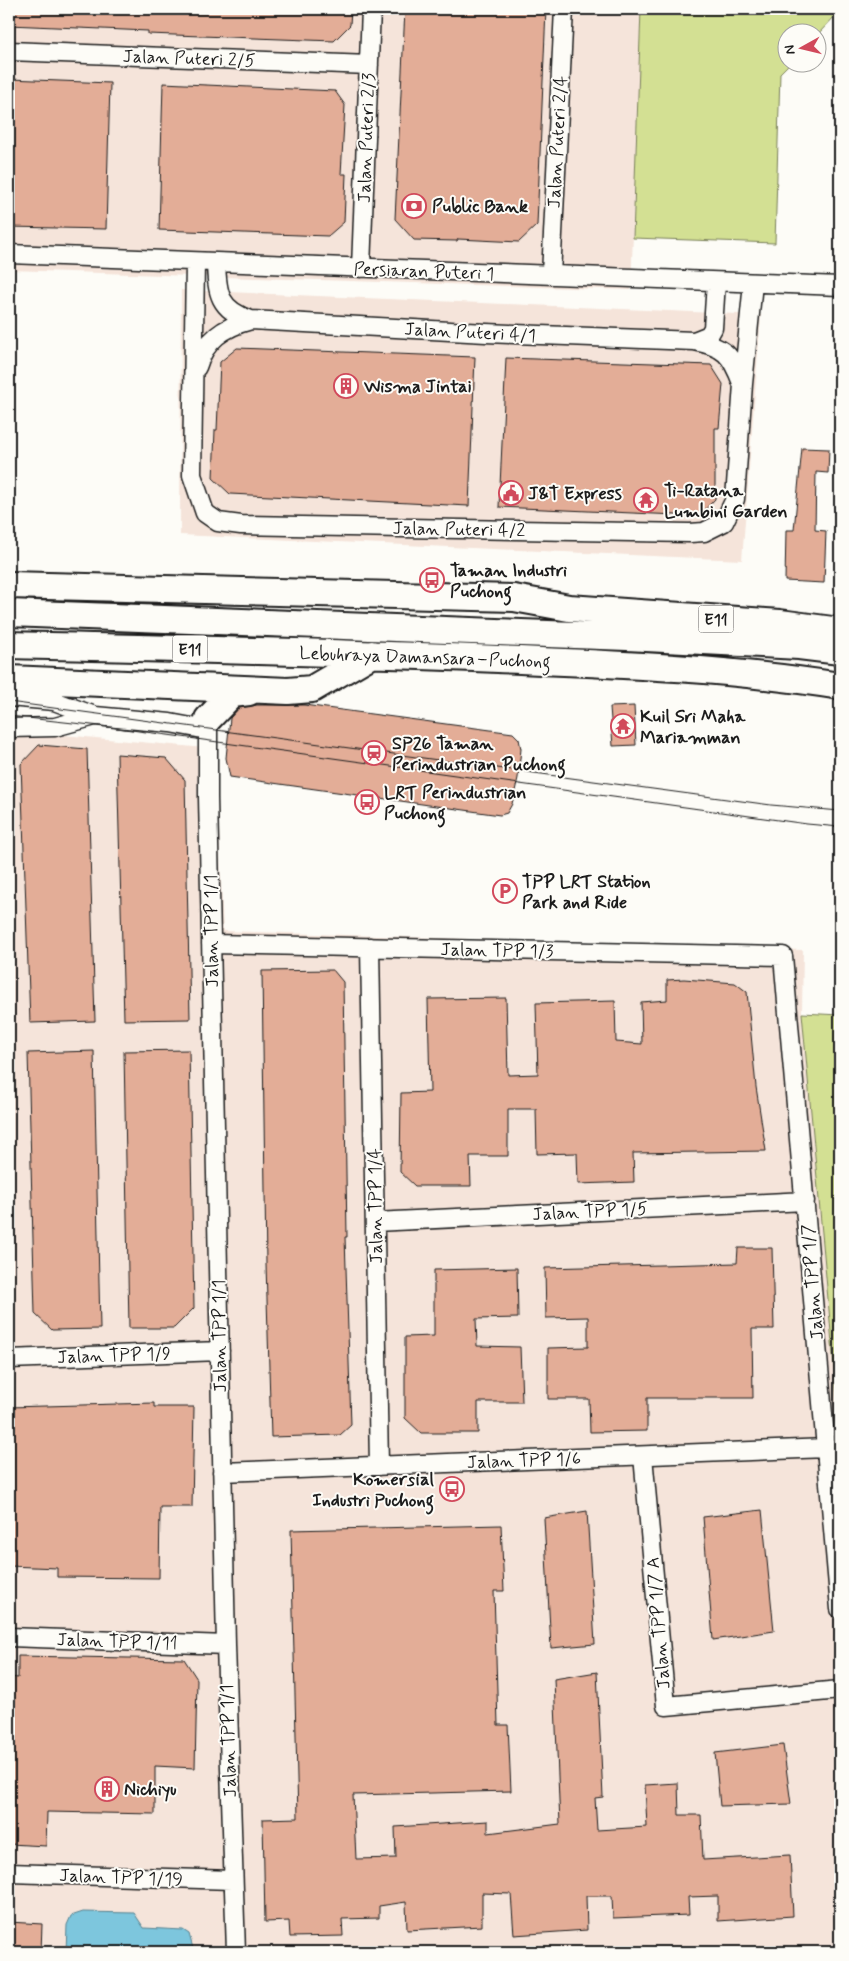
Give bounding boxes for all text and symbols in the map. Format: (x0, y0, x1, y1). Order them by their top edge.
north arrow (776, 22, 826, 72)
text: N (781, 44, 800, 56)
street label: Jalan Puteri 2/5 (122, 45, 256, 73)
street label: Jalan Puteri 2/3 (353, 73, 381, 204)
street label: Jalan Puteri 2/4 (543, 75, 573, 209)
bank icon: Public Bank (401, 193, 427, 219)
place label: Public Bank (432, 195, 528, 219)
street label: Persiaran Puteri 1 (353, 258, 495, 286)
street label: Jalan Puteri 4/1 (404, 318, 536, 348)
building icon: Wisma Jintai (333, 373, 359, 399)
place label: Wisma Jintai (363, 375, 472, 399)
place label: Ti-Ratana Lumbini Garden (664, 479, 788, 524)
public building icon: J&T Express (498, 480, 524, 506)
place label: J&T Express (528, 482, 622, 506)
temple icon: Ti-Ratana Lumbini Garden (633, 487, 659, 513)
street label: Jalan Puteri 4/2 (393, 517, 526, 543)
place label: Taman Industri Puchong (450, 559, 567, 606)
bus stop icon: Taman Industri Puchong (419, 567, 445, 593)
road number: E11 (698, 606, 734, 632)
road number: E11 (172, 636, 208, 662)
street label: Lebuhraya Damansara–Puchong (299, 642, 551, 676)
place label: Kuil Sri Maha Mariamman (640, 705, 747, 750)
temple icon: Kuil Sri Maha Mariamman (610, 713, 636, 739)
place label: SP26 Taman Perindustrian Puchong (392, 732, 566, 779)
station icon: SP26 Taman Perindustrian Puchong (361, 740, 387, 766)
place label: LRT Perindustrian Puchong (384, 781, 526, 828)
bus stop icon: LRT Perindustrian Puchong (354, 789, 380, 815)
place label: TPP LRT Station Park and Ride (522, 870, 651, 915)
street label: Jalan TPP 1/1 (199, 874, 225, 988)
parking icon: TPP LRT Station Park and Ride (492, 878, 518, 904)
street label: Jalan TPP 1/3 (440, 938, 554, 964)
street label: Jalan TPP 1/4 (363, 1148, 389, 1264)
street label: Jalan TPP 1/5 (532, 1197, 649, 1227)
street label: Jalan TPP 1/7 (796, 1223, 830, 1341)
street label: Jalan TPP 1/1 (207, 1279, 233, 1393)
street label: Jalan TPP 1/9 (57, 1342, 172, 1370)
street label: Jalan TPP 1/6 (467, 1447, 582, 1475)
place label: Komersial Industri Puchong (312, 1468, 435, 1515)
bus stop icon: Komersial Industri Puchong (439, 1476, 465, 1502)
street label: Jalan TPP 1/7 A (641, 1556, 677, 1690)
street label: Jalan TPP 1/11 (56, 1628, 178, 1656)
street label: Jalan TPP 1/1 (215, 1684, 243, 1798)
building icon: Nichiyu (94, 1776, 120, 1802)
place label: Nichiyu (124, 1778, 177, 1802)
street label: Jalan TPP 1/19 (59, 1864, 183, 1892)

